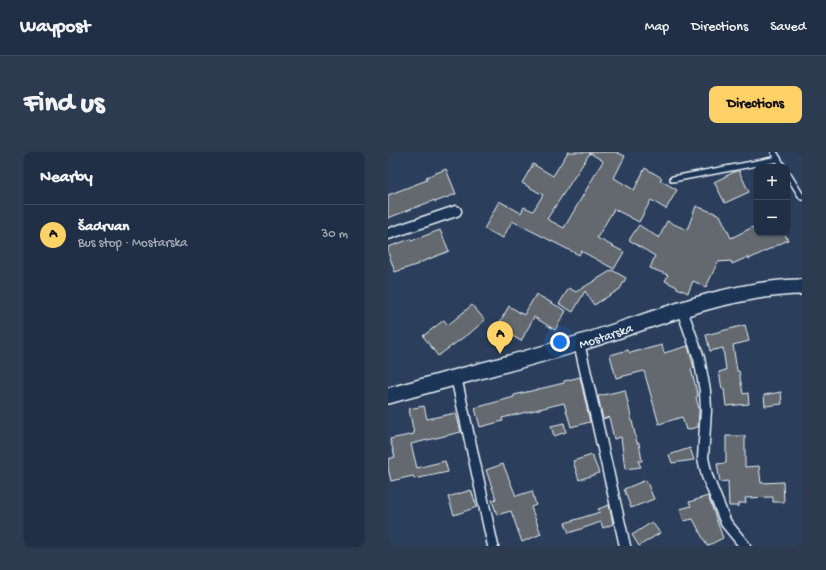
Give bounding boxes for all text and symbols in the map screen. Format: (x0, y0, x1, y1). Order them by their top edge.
text: Waypost (20, 16, 90, 39)
text: Map (645, 19, 669, 36)
text: Directions (691, 19, 748, 36)
text: Saved (770, 19, 806, 36)
button: Directions (709, 86, 802, 123)
text: Find us (24, 88, 104, 121)
map controls (754, 164, 790, 236)
button: + (754, 164, 790, 200)
text: Nearby (40, 168, 93, 188)
button: − (754, 200, 790, 236)
text: Šadrvan (78, 218, 129, 236)
text: A (49, 227, 57, 242)
text: 30 m (322, 227, 348, 242)
text: Bus stop · Mostarska (78, 236, 188, 251)
pin: A (487, 321, 513, 354)
street label: Mostarska (578, 321, 636, 353)
your location (550, 332, 570, 352)

